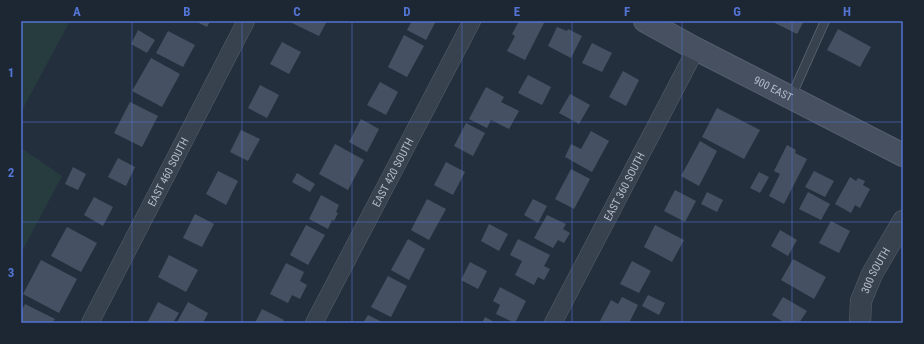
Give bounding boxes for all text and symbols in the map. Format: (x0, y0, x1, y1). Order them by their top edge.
text: A (73, 4, 81, 19)
text: B (183, 4, 191, 19)
text: C (293, 4, 301, 19)
text: D (403, 4, 411, 19)
text: E (514, 4, 521, 19)
text: F (624, 4, 630, 19)
text: G (733, 4, 741, 19)
text: H (843, 4, 851, 19)
text: 1 (8, 65, 14, 80)
street label: 900 EAST (752, 73, 795, 104)
street label: EAST 460 SOUTH (145, 135, 191, 208)
street label: EAST 420 SOUTH (370, 136, 416, 209)
street label: EAST 360 SOUTH (601, 150, 647, 223)
text: 2 (8, 165, 15, 180)
street label: 300 SOUTH (858, 245, 893, 295)
text: 3 (8, 265, 14, 280)

